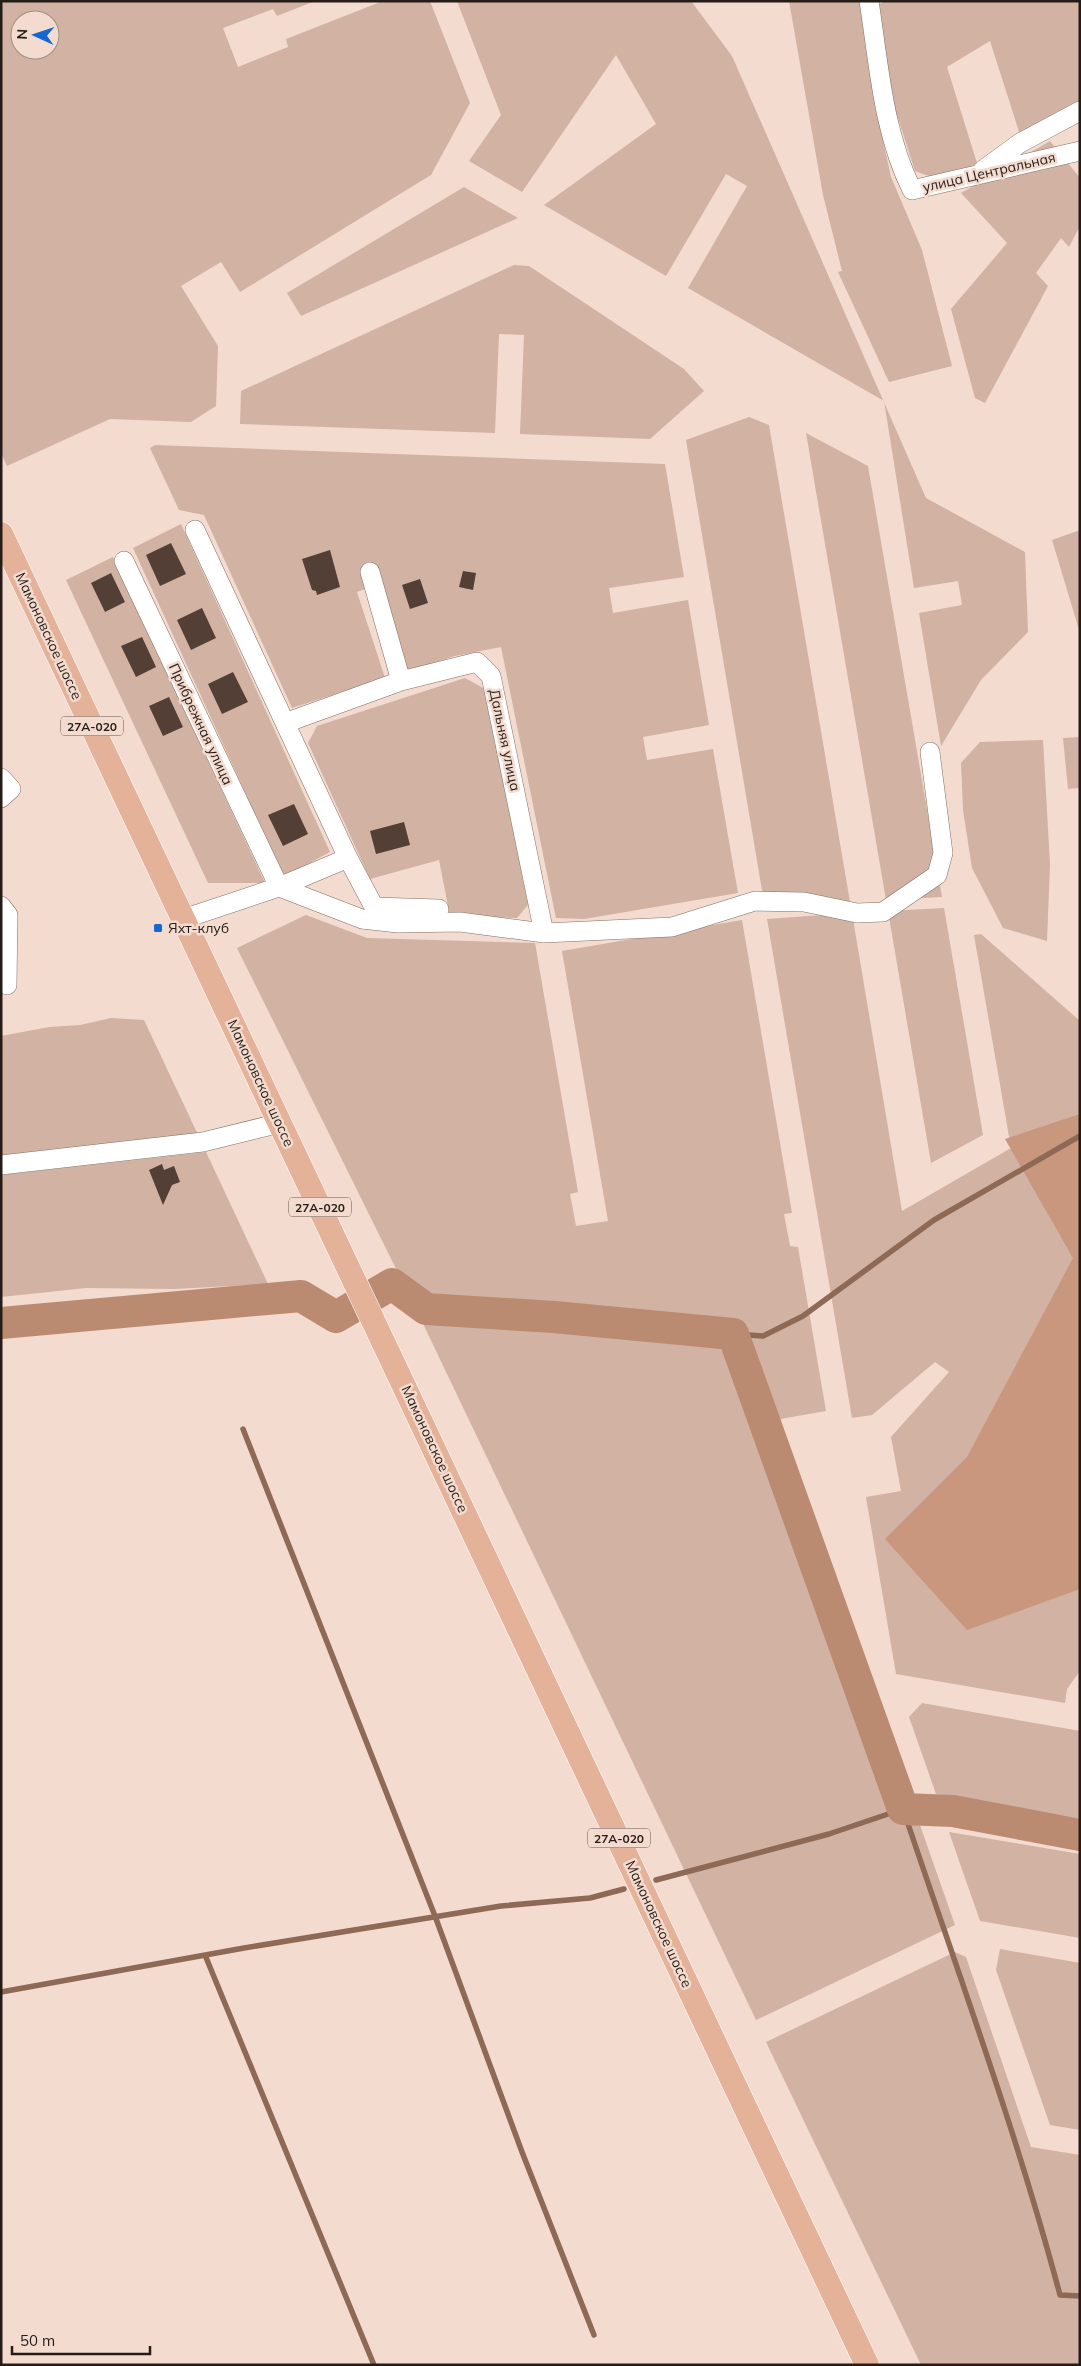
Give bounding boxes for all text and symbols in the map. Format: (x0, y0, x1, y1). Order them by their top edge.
north arrow (10, 10, 60, 60)
text: N (13, 29, 31, 40)
street label: улица Центральная (921, 148, 1057, 196)
street label: Мамоновское шоссе (12, 570, 86, 703)
street label: Прибрежная улица (165, 660, 237, 788)
street label: Дальняя улица (485, 687, 525, 793)
road number: 27А-020 (61, 716, 123, 736)
place label: Яхт-клуб (168, 919, 229, 937)
marker: Яхт-клуб (152, 922, 164, 934)
street label: Мамоновское шоссе (224, 1017, 298, 1150)
road number: 27А-020 (289, 1198, 351, 1216)
street label: Мамоновское шоссе (398, 1383, 472, 1516)
road number: 27А-020 (588, 1829, 650, 1848)
street label: Мамоновское шоссе (622, 1858, 696, 1991)
scale bar (12, 2324, 150, 2356)
text: 50 m (20, 2331, 55, 2350)

